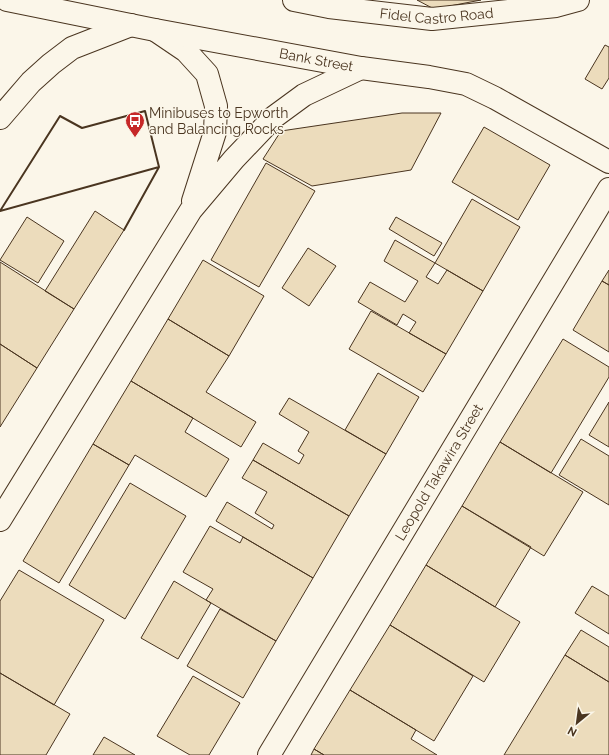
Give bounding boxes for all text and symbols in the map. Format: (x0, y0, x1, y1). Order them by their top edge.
street label: Fidel Castro Road (379, 5, 494, 27)
street label: Bank Street (278, 45, 355, 74)
place label: Minibuses to Epworth and Balancing Rocks (149, 105, 288, 137)
bus stop icon: Minibuses to Epworth and Balancing Rocks (124, 110, 146, 138)
street label: Leopold Takawira Street (392, 401, 486, 543)
north arrow (557, 703, 597, 743)
text: N (566, 724, 579, 739)

